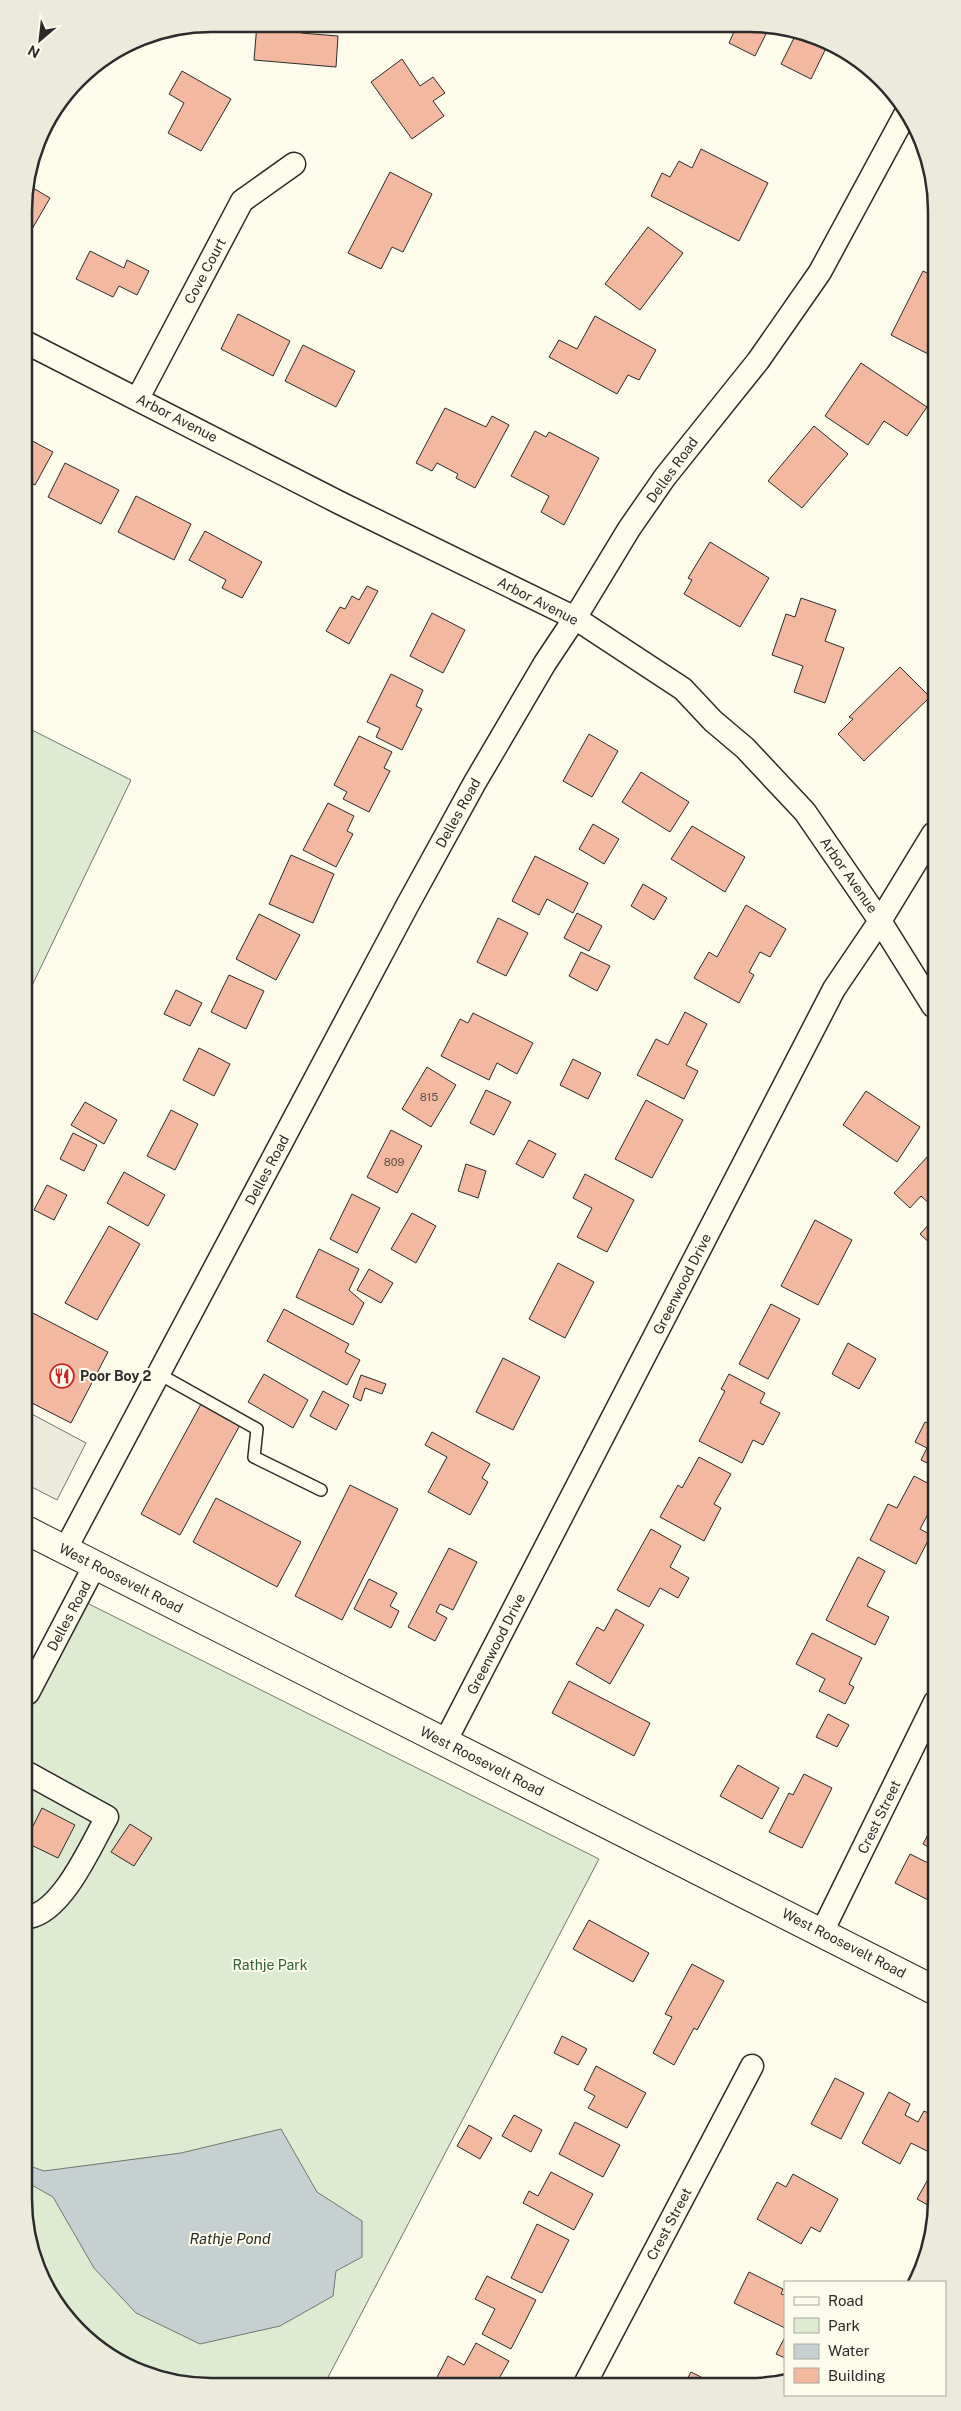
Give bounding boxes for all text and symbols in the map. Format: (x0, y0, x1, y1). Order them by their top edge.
north arrow (15, 15, 65, 65)
text: N (25, 42, 42, 61)
street label: Cove Court (181, 235, 229, 307)
street label: Arbor Avenue (134, 391, 220, 445)
street label: Delles Road (643, 434, 701, 506)
street label: Arbor Avenue (495, 574, 581, 628)
street label: Delles Road (432, 775, 484, 851)
street label: Arbor Avenue (817, 834, 881, 916)
house number: 815 (420, 1091, 438, 1103)
street label: Delles Road (242, 1132, 292, 1208)
house number: 809 (384, 1156, 404, 1168)
street label: Greenwood Drive (650, 1231, 714, 1337)
restaurant icon: Poor Boy 2 (49, 1363, 75, 1389)
place label: Poor Boy 2 (80, 1368, 151, 1384)
street label: West Roosevelt Road (56, 1540, 186, 1616)
street label: Delles Road (44, 1578, 94, 1654)
street label: Greenwood Drive (464, 1591, 528, 1697)
street label: West Roosevelt Road (417, 1723, 547, 1799)
street label: Crest Street (854, 1778, 904, 1856)
street label: West Roosevelt Road (779, 1905, 909, 1981)
park label: Rathje Park (232, 1957, 308, 1973)
street label: Crest Street (643, 2185, 695, 2263)
water label: Rathje Pond (189, 2230, 271, 2247)
legend (784, 2281, 946, 2396)
text: Road (828, 2292, 864, 2309)
text: Park (828, 2317, 860, 2334)
text: Water (828, 2342, 870, 2359)
text: Building (828, 2367, 886, 2384)

